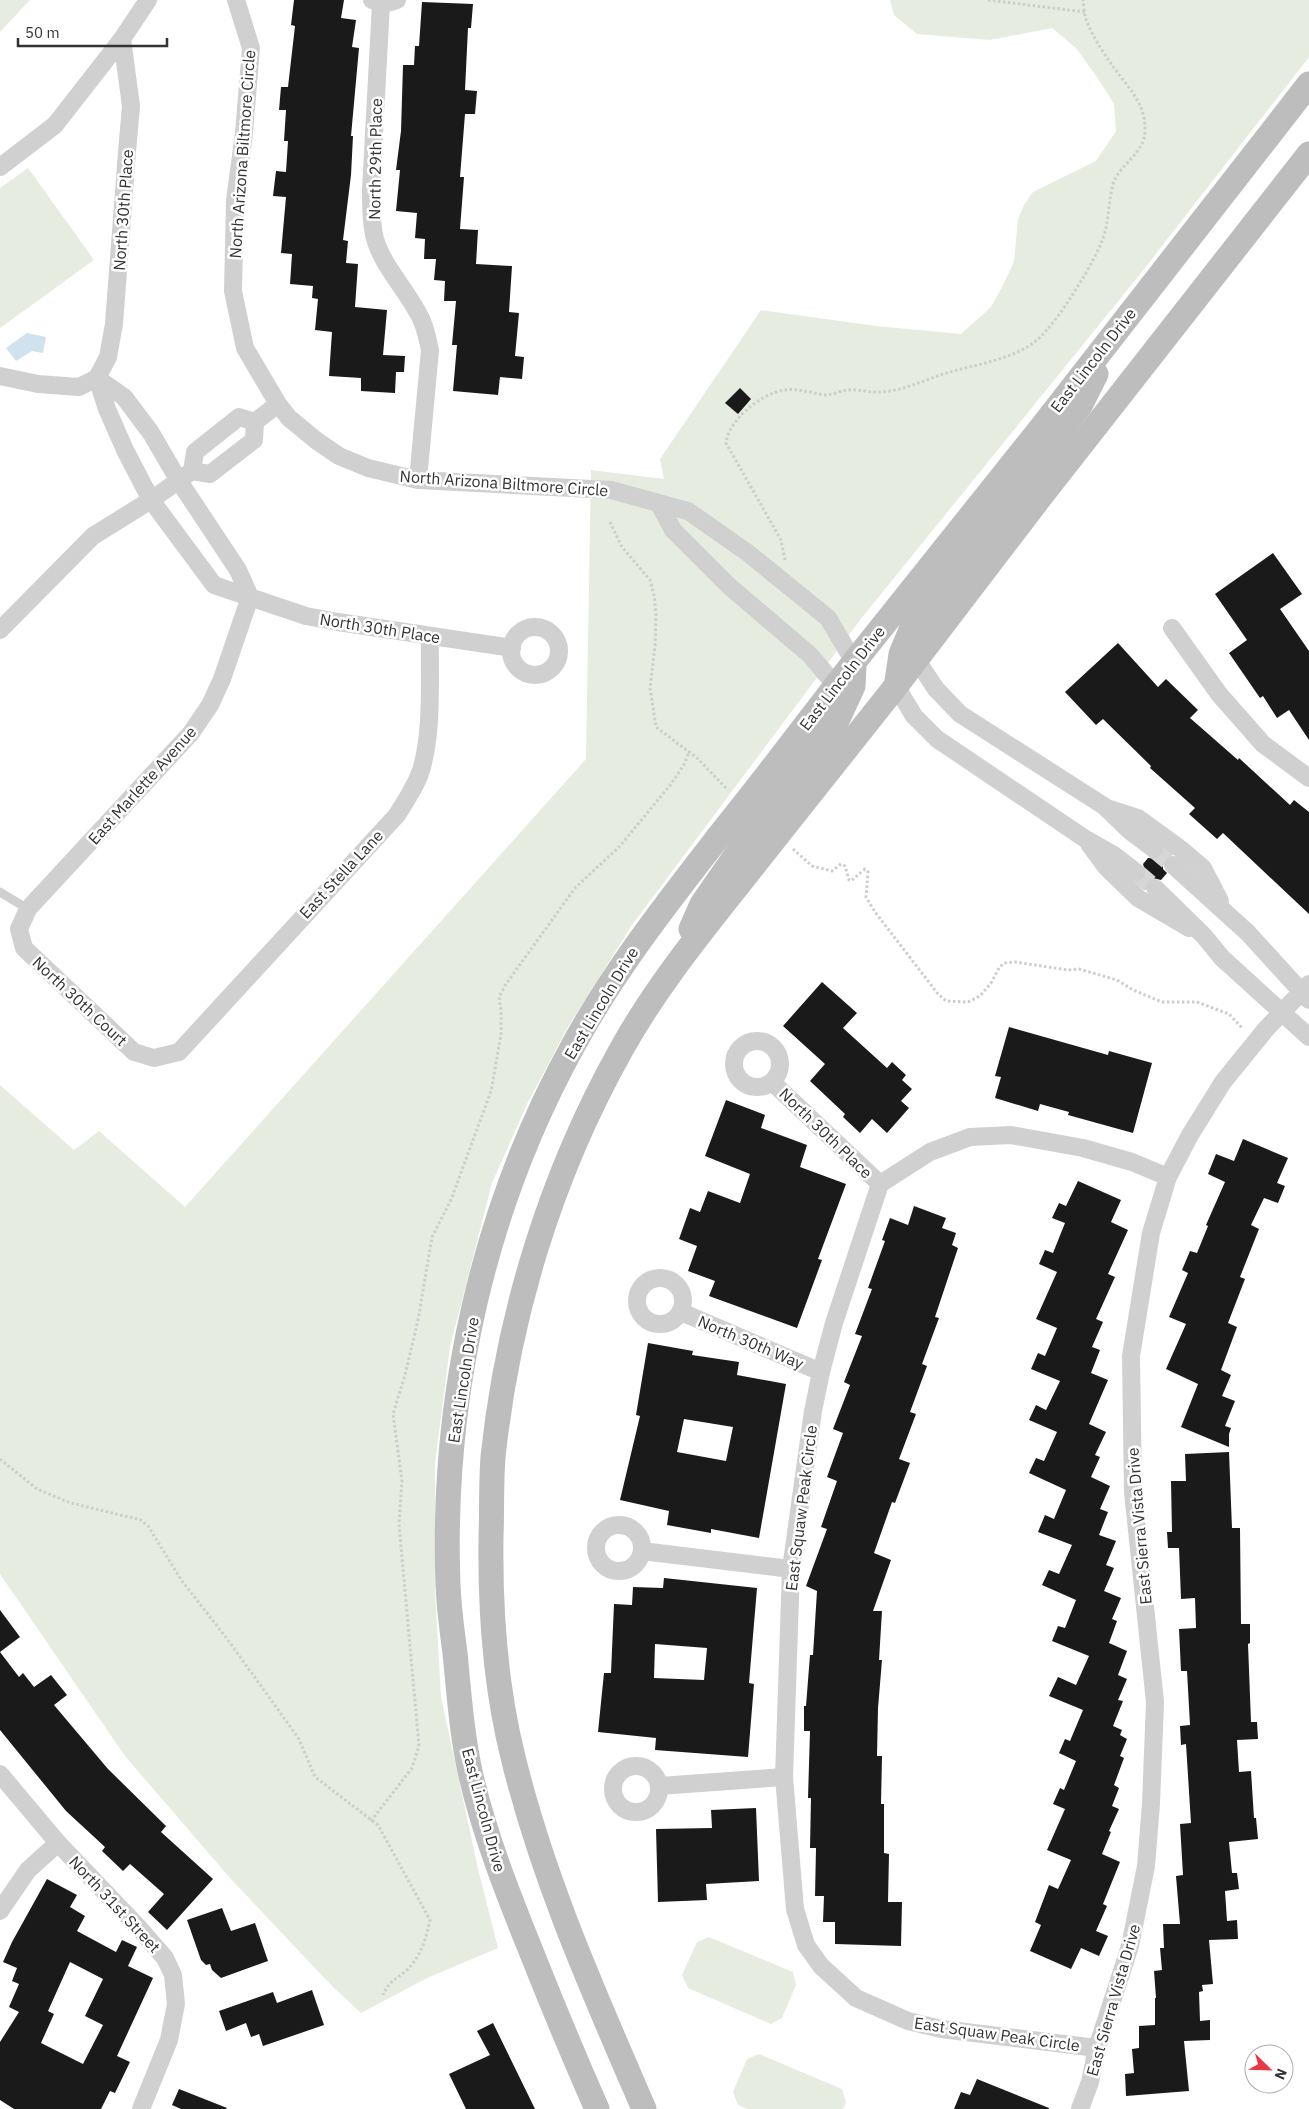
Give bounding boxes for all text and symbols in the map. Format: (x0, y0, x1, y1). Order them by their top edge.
scale bar (18, 15, 166, 47)
text: 50 m (25, 23, 60, 42)
street label: North Arizona Biltmore Circle (225, 49, 259, 259)
street label: North 29th Place (364, 98, 386, 220)
street label: North 30th Place (109, 148, 137, 271)
street label: East Lincoln Drive (1046, 304, 1140, 416)
street label: North Arizona Biltmore Circle (399, 466, 609, 500)
street label: North 30th Place (318, 609, 442, 647)
street label: East Lincoln Drive (795, 622, 889, 734)
street label: East Marlette Avenue (84, 721, 201, 848)
street label: East Stella Lane (295, 825, 387, 922)
street label: East Lincoln Drive (560, 943, 642, 1063)
street label: North 30th Court (29, 952, 131, 1050)
street label: North 30th Place (775, 1084, 877, 1183)
street label: North 30th Way (695, 1311, 807, 1373)
street label: East Lincoln Drive (443, 1315, 483, 1444)
street label: East Squaw Peak Circle (781, 1424, 821, 1592)
street label: East Sierra Vista Drive (1122, 1446, 1156, 1605)
street label: East Lincoln Drive (458, 1746, 510, 1874)
street label: North 31st Street (65, 1852, 165, 1956)
street label: East Sierra Vista Drive (1082, 1921, 1144, 2078)
street label: East Squaw Peak Circle (913, 2012, 1081, 2056)
north arrow (1244, 2044, 1294, 2094)
text: N (1271, 2066, 1291, 2082)

